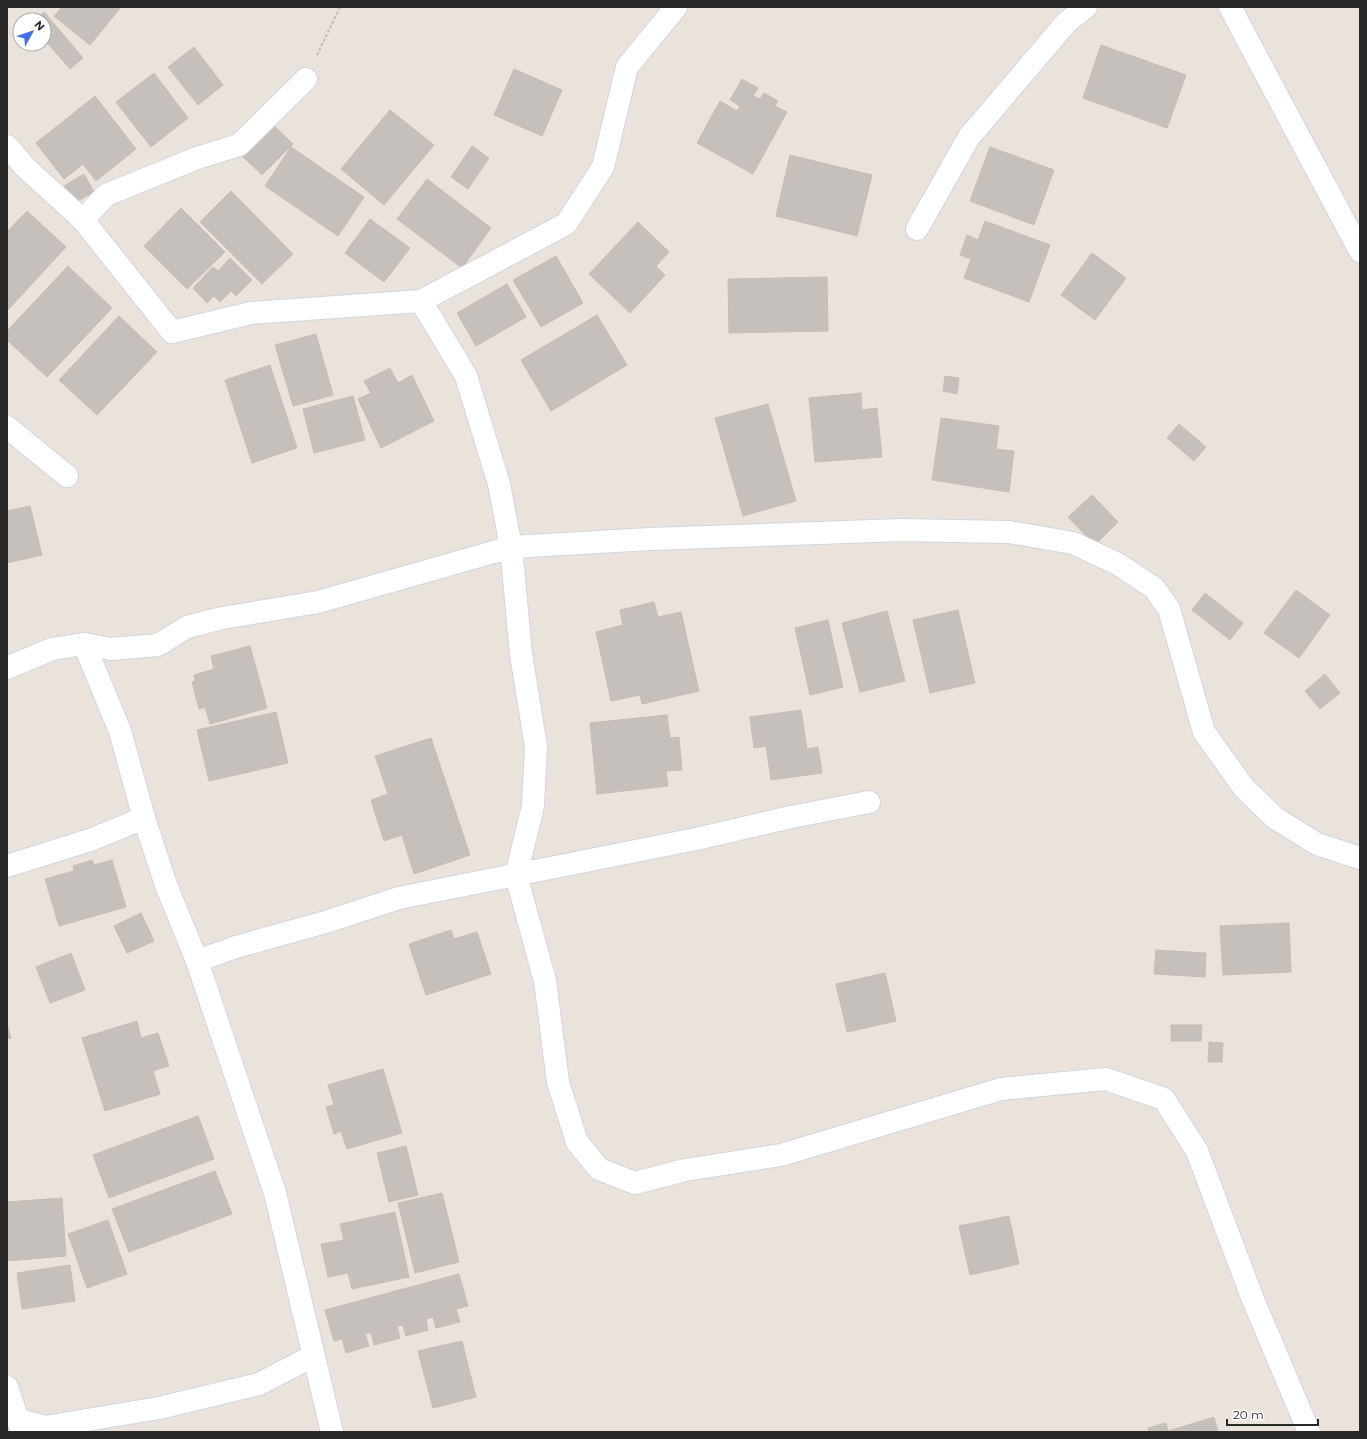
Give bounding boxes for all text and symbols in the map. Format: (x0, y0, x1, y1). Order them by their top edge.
north arrow (12, 12, 52, 52)
text: N (31, 18, 48, 33)
scale bar (1227, 1401, 1318, 1427)
text: 20 m (1233, 1407, 1264, 1422)

